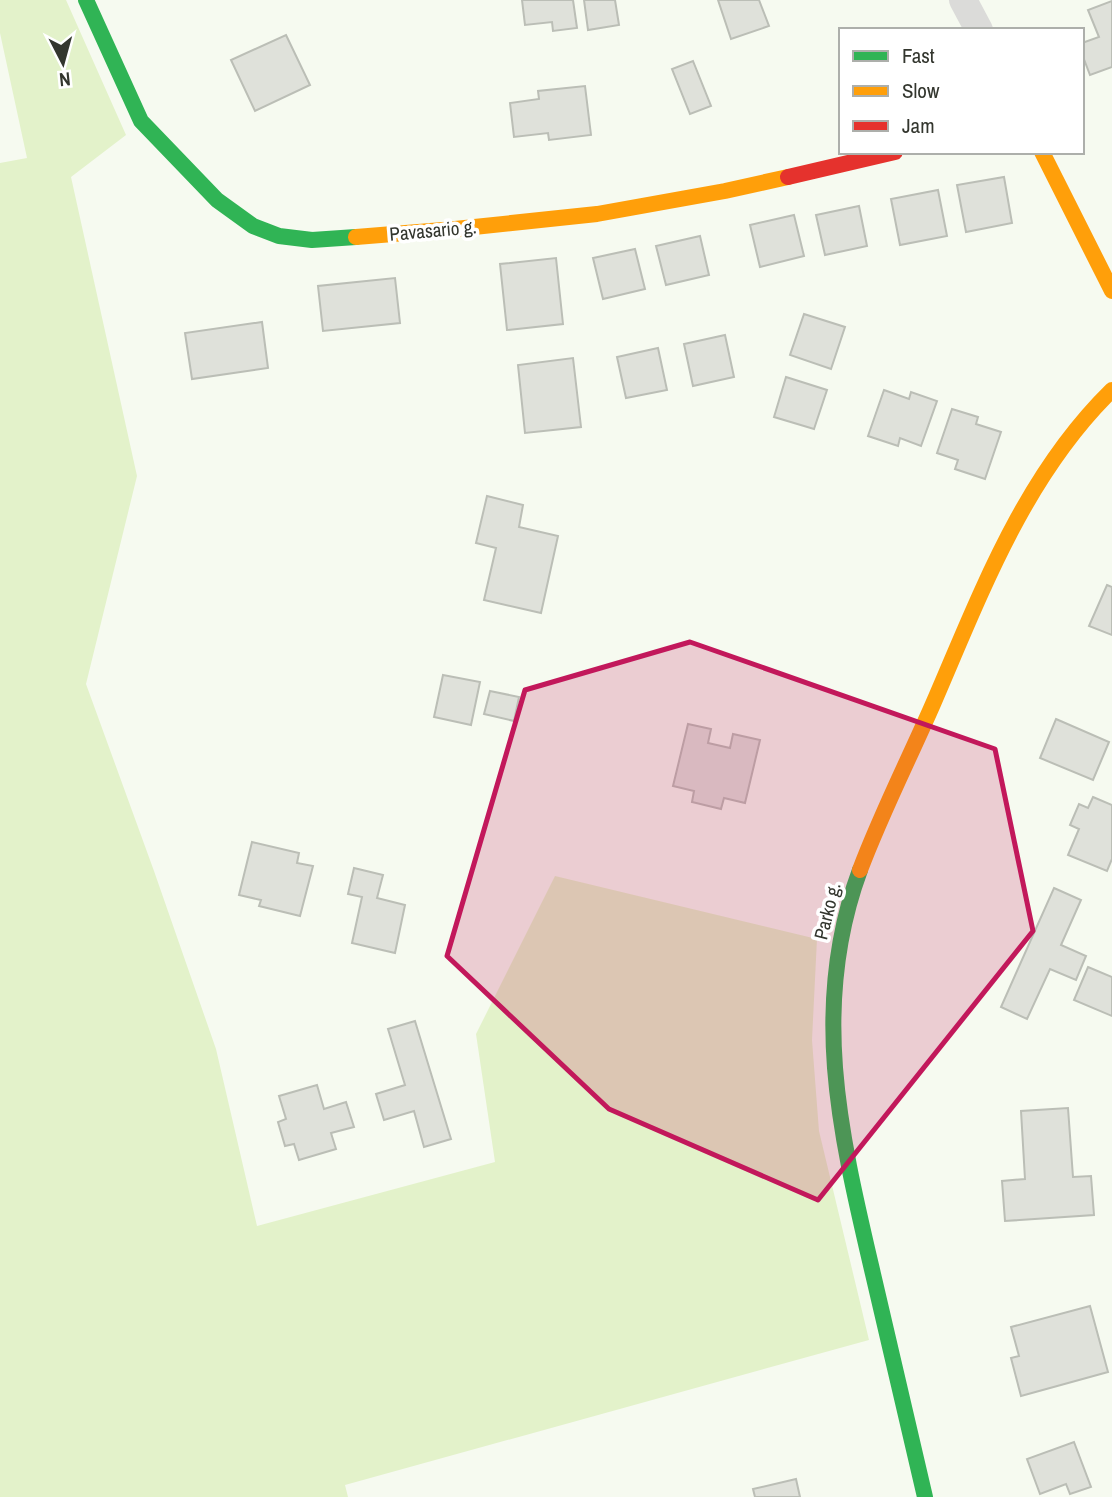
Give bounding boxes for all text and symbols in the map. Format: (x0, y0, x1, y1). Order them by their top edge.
north arrow (28, 28, 98, 98)
legend (839, 28, 1084, 154)
text: Fast (902, 41, 935, 70)
text: N (58, 66, 72, 93)
text: Slow (902, 76, 940, 105)
text: Jam (902, 111, 935, 140)
street label: Pavasario g. (388, 213, 478, 247)
street label: Parko g. (807, 880, 847, 942)

